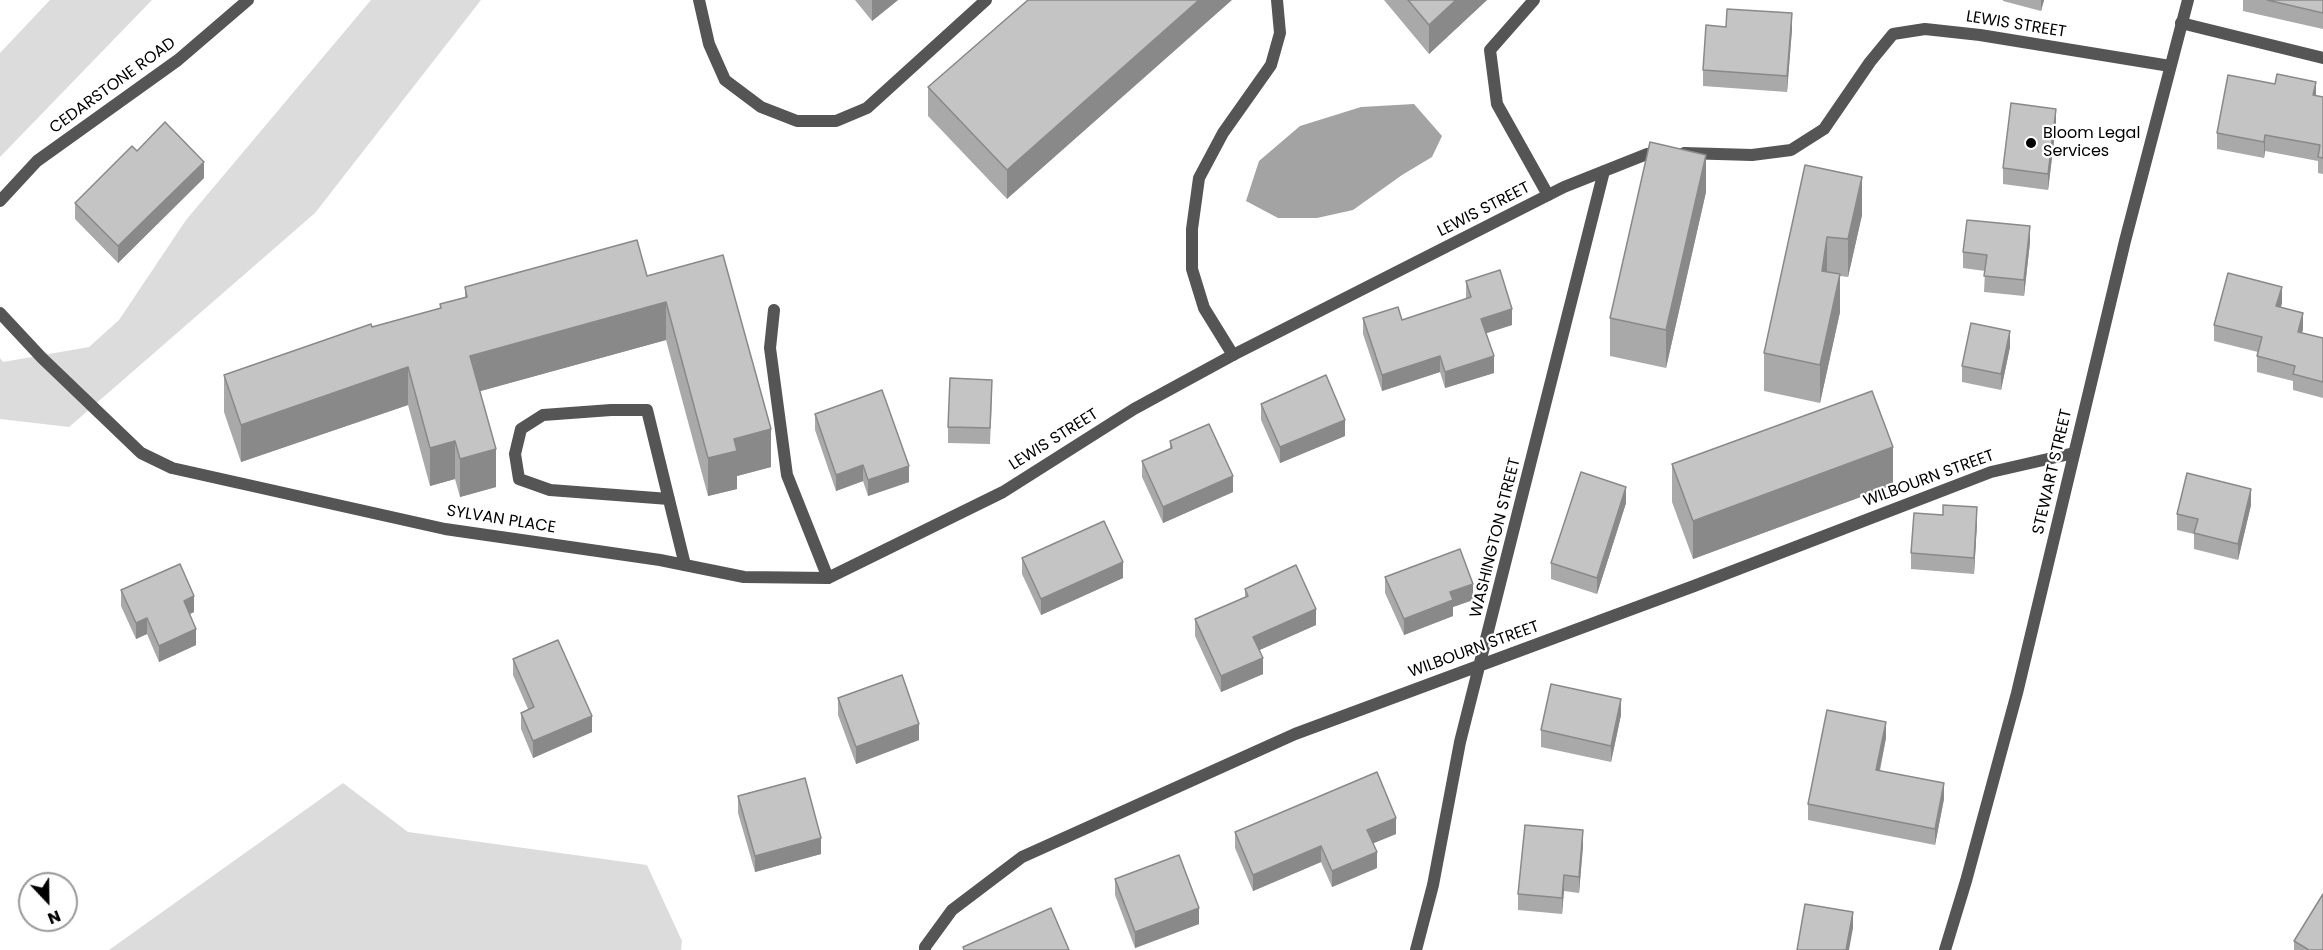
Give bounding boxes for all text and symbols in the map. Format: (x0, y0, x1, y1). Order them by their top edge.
street label: LEWIS STREET (1965, 8, 2067, 42)
street label: CEDARSTONE ROAD (46, 34, 180, 138)
place label: Bloom Legal Services (2043, 124, 2140, 162)
marker: Bloom Legal Services (2024, 136, 2038, 150)
street label: LEWIS STREET (1435, 178, 1533, 242)
street label: LEWIS STREET (1006, 405, 1102, 475)
street label: STEWART STREET (2029, 407, 2077, 537)
street label: WILBOURN STREET (1861, 446, 1997, 512)
street label: WASHINGTON STREET (1467, 456, 1525, 620)
street label: SYLVAN PLACE (445, 502, 557, 538)
street label: WILBOURN STREET (1406, 617, 1542, 683)
north arrow (18, 872, 78, 932)
text: N (44, 904, 64, 930)

